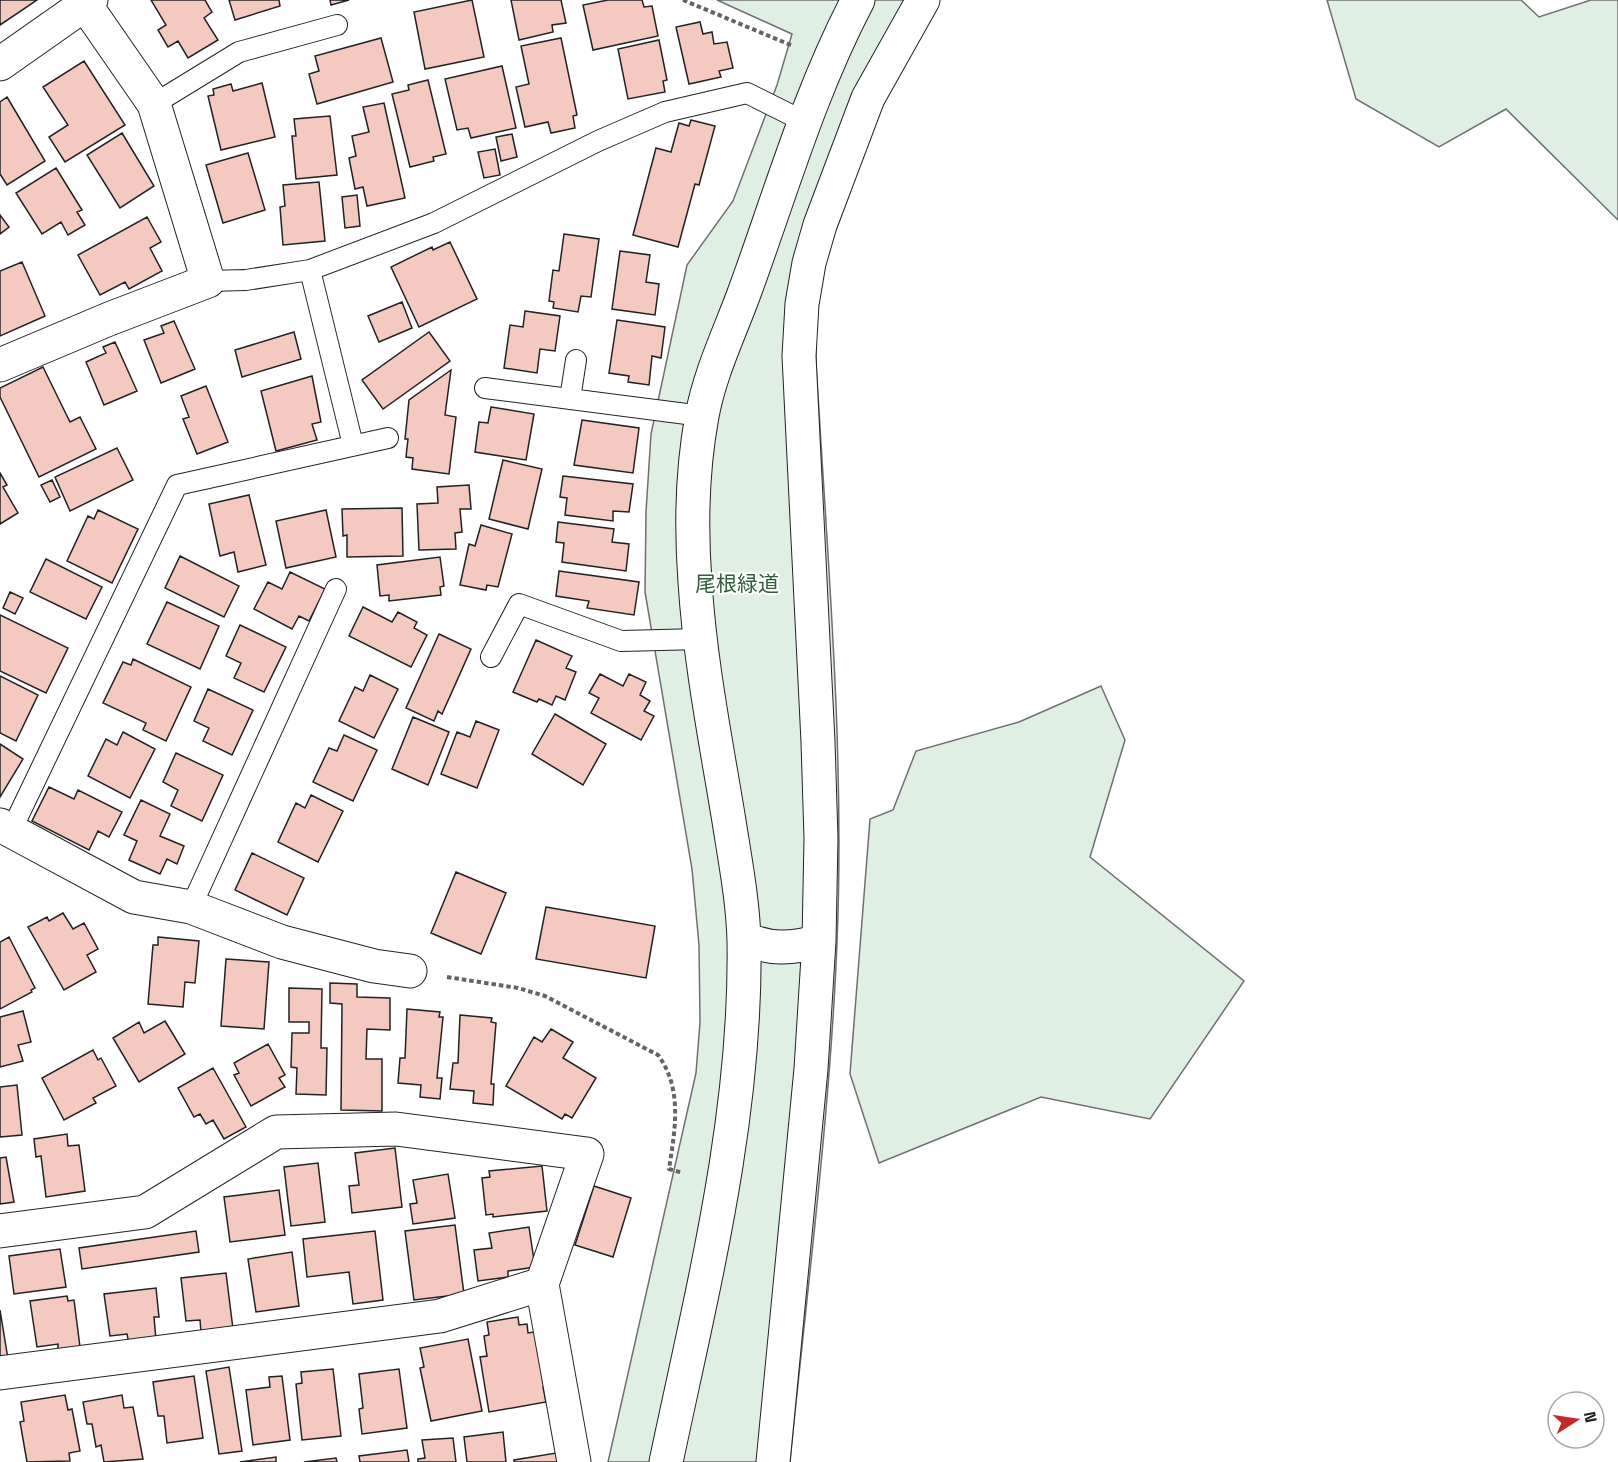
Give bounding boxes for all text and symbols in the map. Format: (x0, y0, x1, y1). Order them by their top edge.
park label: 尾根緑道 (695, 570, 779, 597)
north arrow (1546, 1390, 1606, 1450)
text: N (1579, 1410, 1602, 1424)

